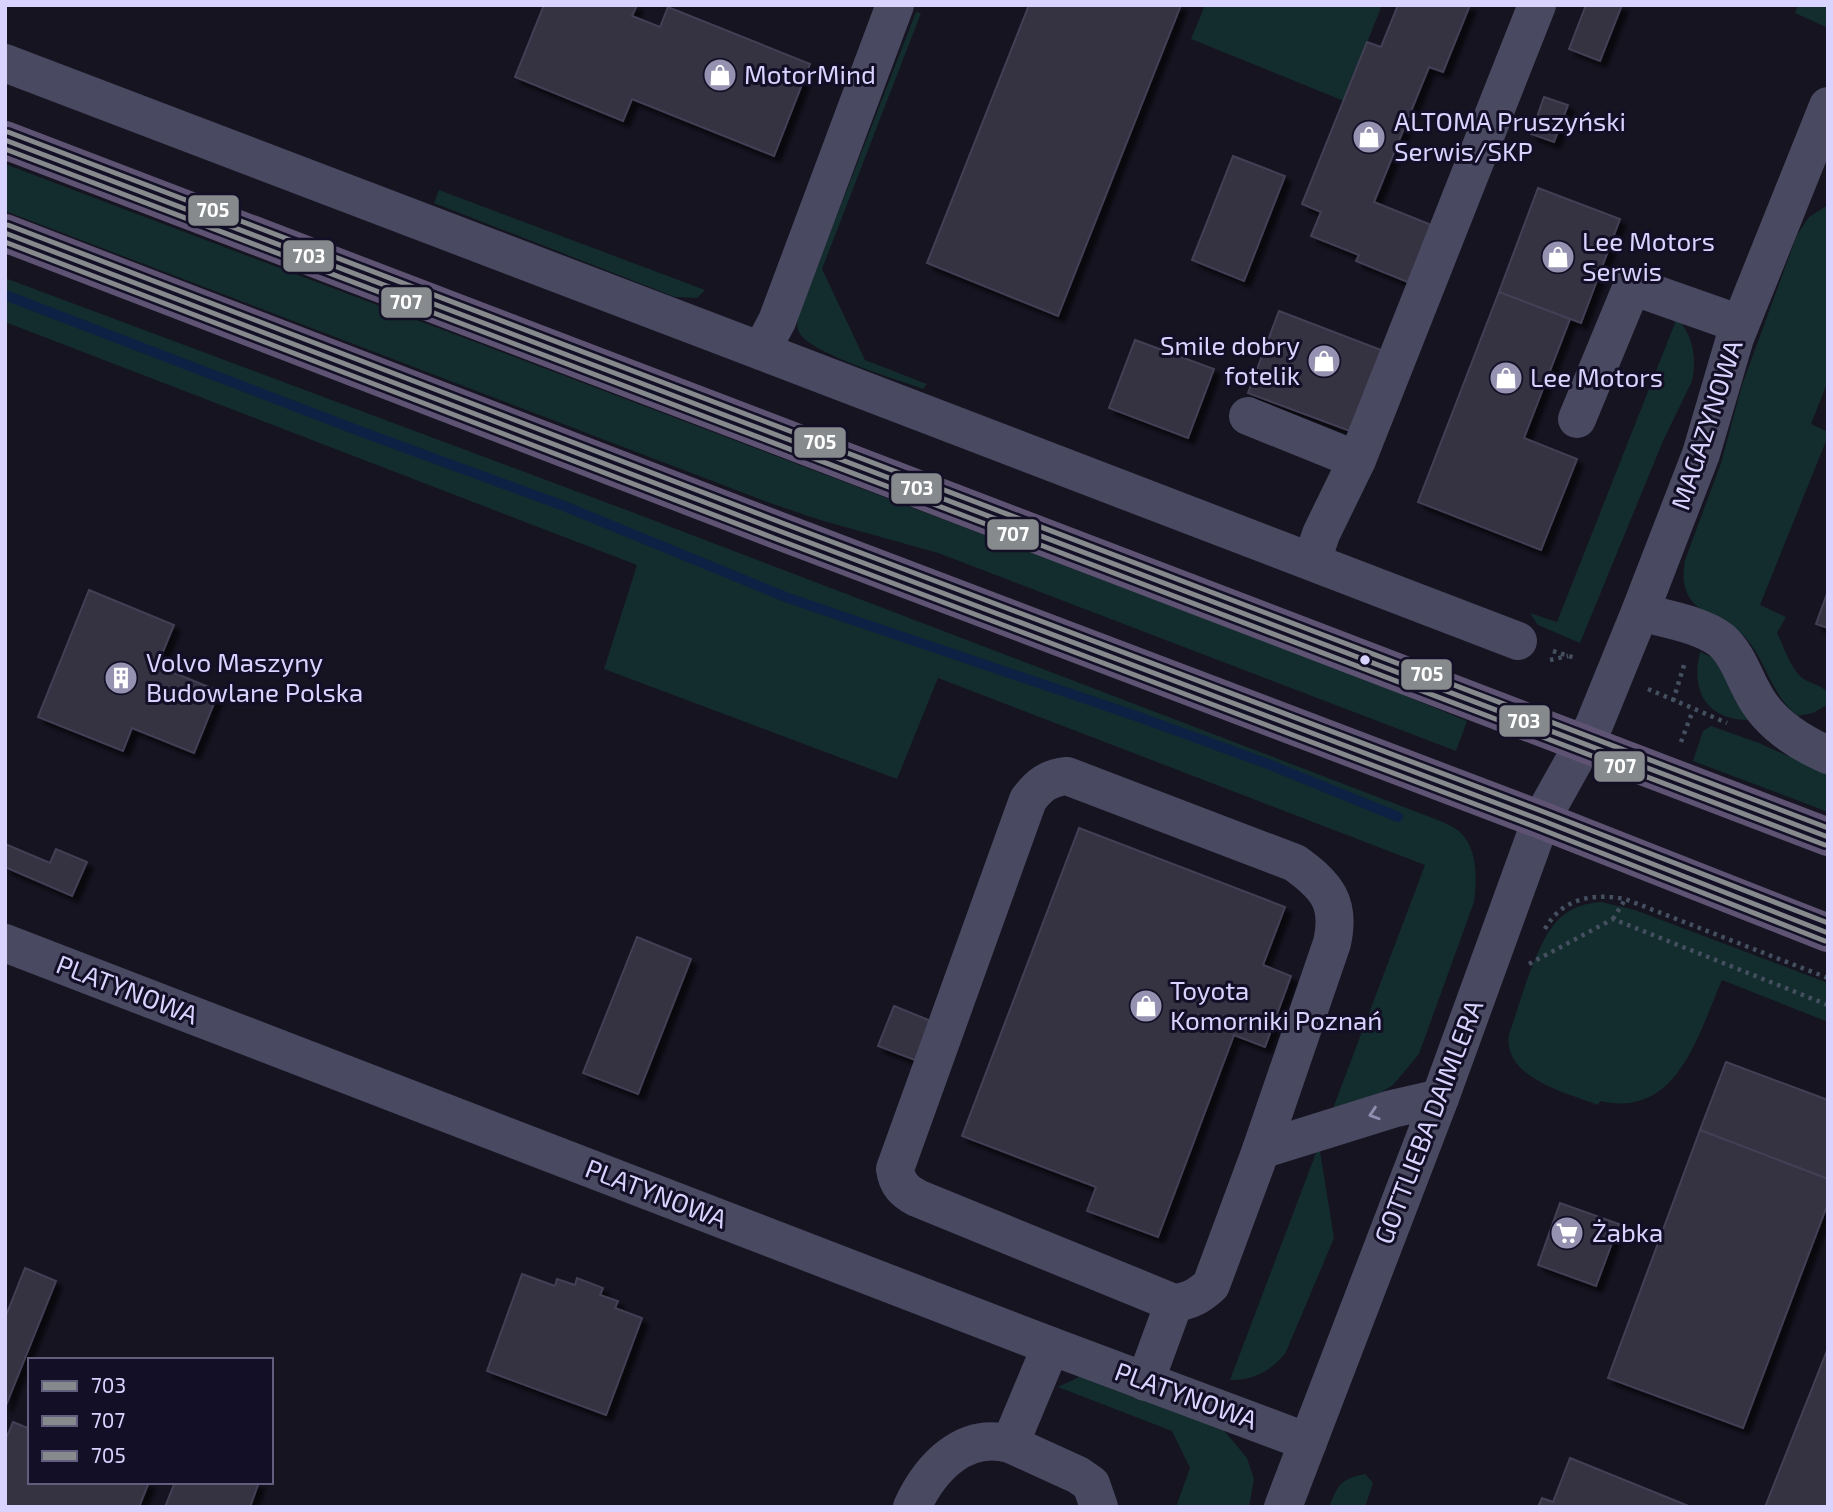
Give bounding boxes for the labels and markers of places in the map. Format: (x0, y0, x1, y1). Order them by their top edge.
shop icon: MotorMind (701, 56, 739, 94)
place label: MotorMind (744, 58, 876, 89)
place label: ALTOMA Pruszyński Serwis/SKP (1394, 105, 1626, 166)
shop icon: ALTOMA Pruszyński Serwis/SKP (1350, 118, 1388, 156)
place label: Lee Motors Serwis (1582, 225, 1715, 286)
shop icon: Lee Motors Serwis (1539, 238, 1577, 276)
place label: Smile dobry fotelik (1160, 329, 1300, 390)
shop icon: Smile dobry fotelik (1305, 342, 1343, 380)
shop icon: Lee Motors (1487, 359, 1525, 397)
place label: Lee Motors (1530, 361, 1663, 392)
place label: Volvo Maszyny Budowlane Polska (146, 646, 363, 707)
unlabelled marker (1358, 653, 1372, 667)
building icon: Volvo Maszyny Budowlane Polska (102, 659, 140, 697)
place label: Toyota Komorniki Poznań (1170, 974, 1382, 1035)
shop icon: Toyota Komorniki Poznań (1127, 987, 1165, 1025)
supermarket icon: Żabka (1548, 1214, 1586, 1252)
place label: Żabka (1592, 1216, 1663, 1247)

